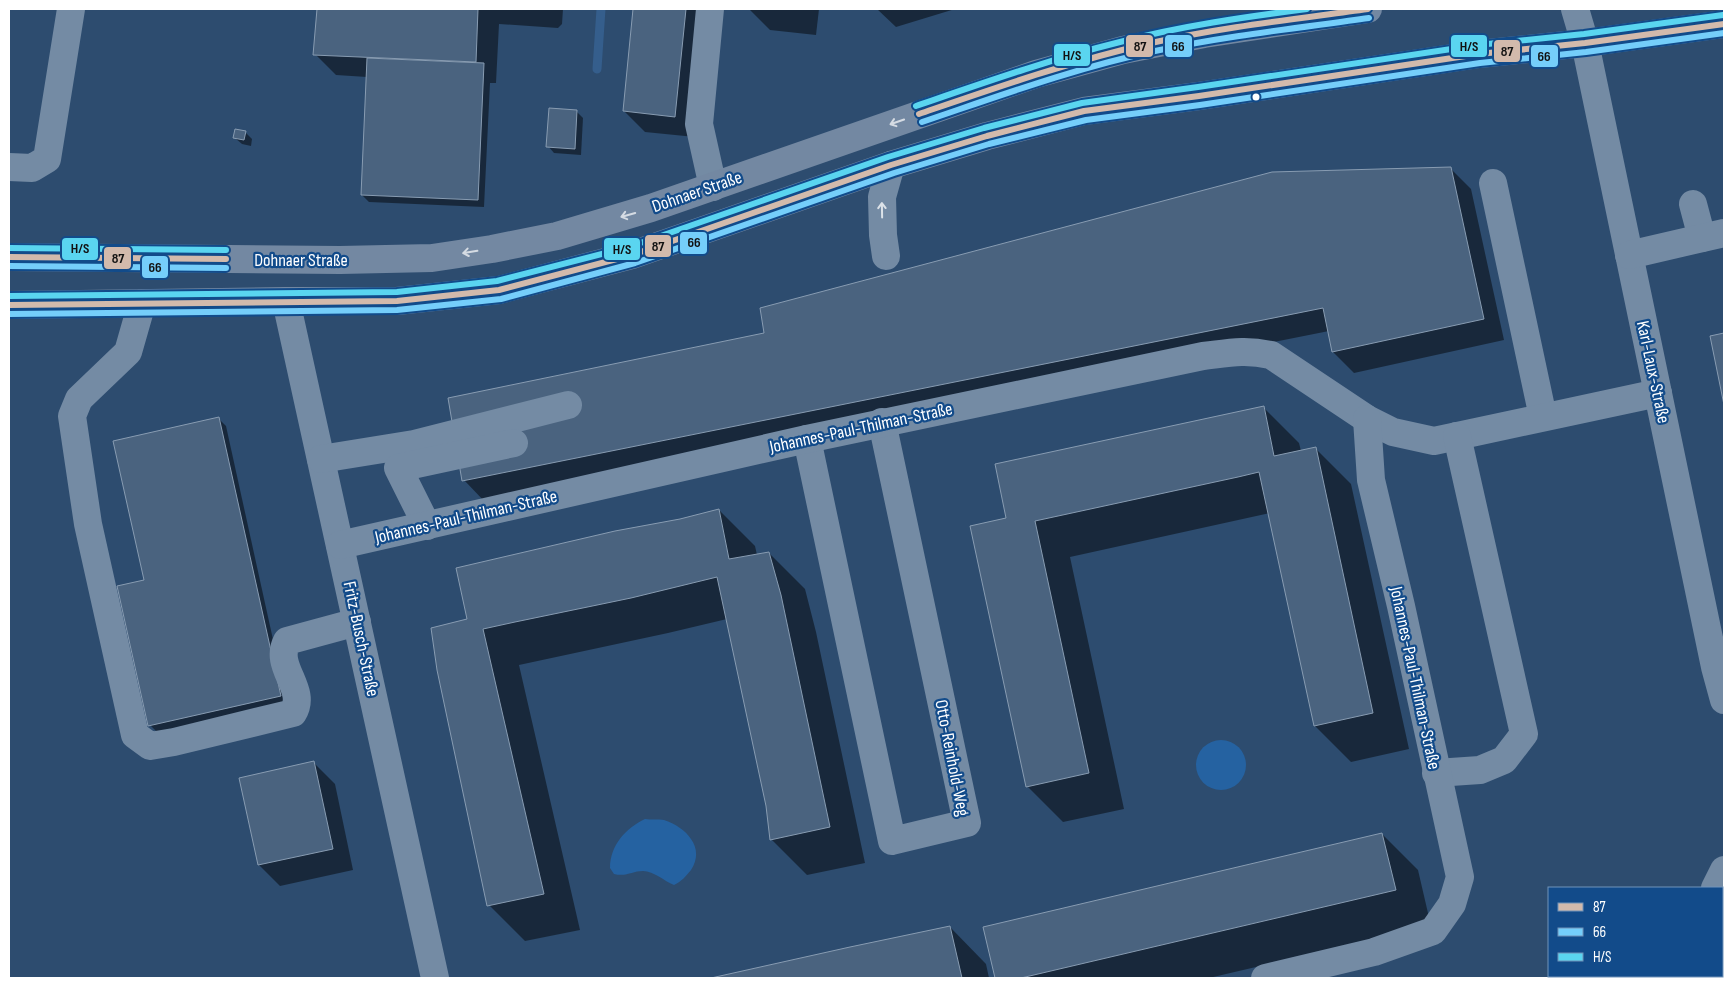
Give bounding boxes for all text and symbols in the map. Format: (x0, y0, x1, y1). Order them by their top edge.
line badge: 87 (1125, 34, 1154, 58)
line badge: 66 (1164, 34, 1193, 58)
line badge: H/S (1450, 34, 1488, 58)
text: 87 (1134, 38, 1147, 55)
text: 66 (1171, 38, 1185, 55)
text: H/S (1460, 38, 1478, 55)
line badge: 87 (1493, 39, 1521, 63)
line badge: H/S (1053, 43, 1091, 67)
text: 87 (1501, 43, 1514, 60)
line badge: 66 (1530, 44, 1559, 68)
text: H/S (1063, 47, 1081, 64)
text: 66 (1537, 48, 1551, 65)
unlabelled marker (1251, 92, 1261, 102)
one-way arrow (890, 118, 905, 127)
street label: Dohnaer Straße (649, 167, 745, 217)
one-way arrow (877, 202, 887, 218)
one-way arrow (620, 211, 636, 221)
line badge: 66 (679, 231, 708, 255)
line badge: 87 (644, 234, 672, 258)
text: 66 (687, 234, 701, 251)
line badge: H/S (61, 237, 99, 261)
line badge: H/S (603, 237, 641, 261)
text: 87 (652, 238, 665, 255)
text: H/S (71, 240, 89, 257)
text: H/S (613, 241, 631, 258)
line badge: 87 (103, 246, 132, 270)
one-way arrow (462, 248, 478, 258)
text: 87 (112, 250, 125, 267)
street label: Dohnaer Straße (254, 250, 348, 271)
line badge: 66 (141, 255, 169, 279)
text: 66 (148, 259, 162, 276)
street label: Karl-Laux-Straße (1632, 319, 1674, 425)
street label: Johannes-Paul-Thilman-Straße (767, 398, 954, 458)
street label: Johannes-Paul-Thilman-Straße (372, 486, 559, 548)
street label: Fritz-Busch-Straße (339, 580, 383, 698)
street label: Johannes-Paul-Thilman-Straße (1385, 584, 1445, 771)
street label: Otto-Reinhold-Weg (930, 698, 974, 818)
legend (1548, 887, 1723, 977)
text: 87 (1593, 898, 1606, 917)
text: 66 (1593, 923, 1606, 942)
text: H/S (1593, 948, 1611, 967)

